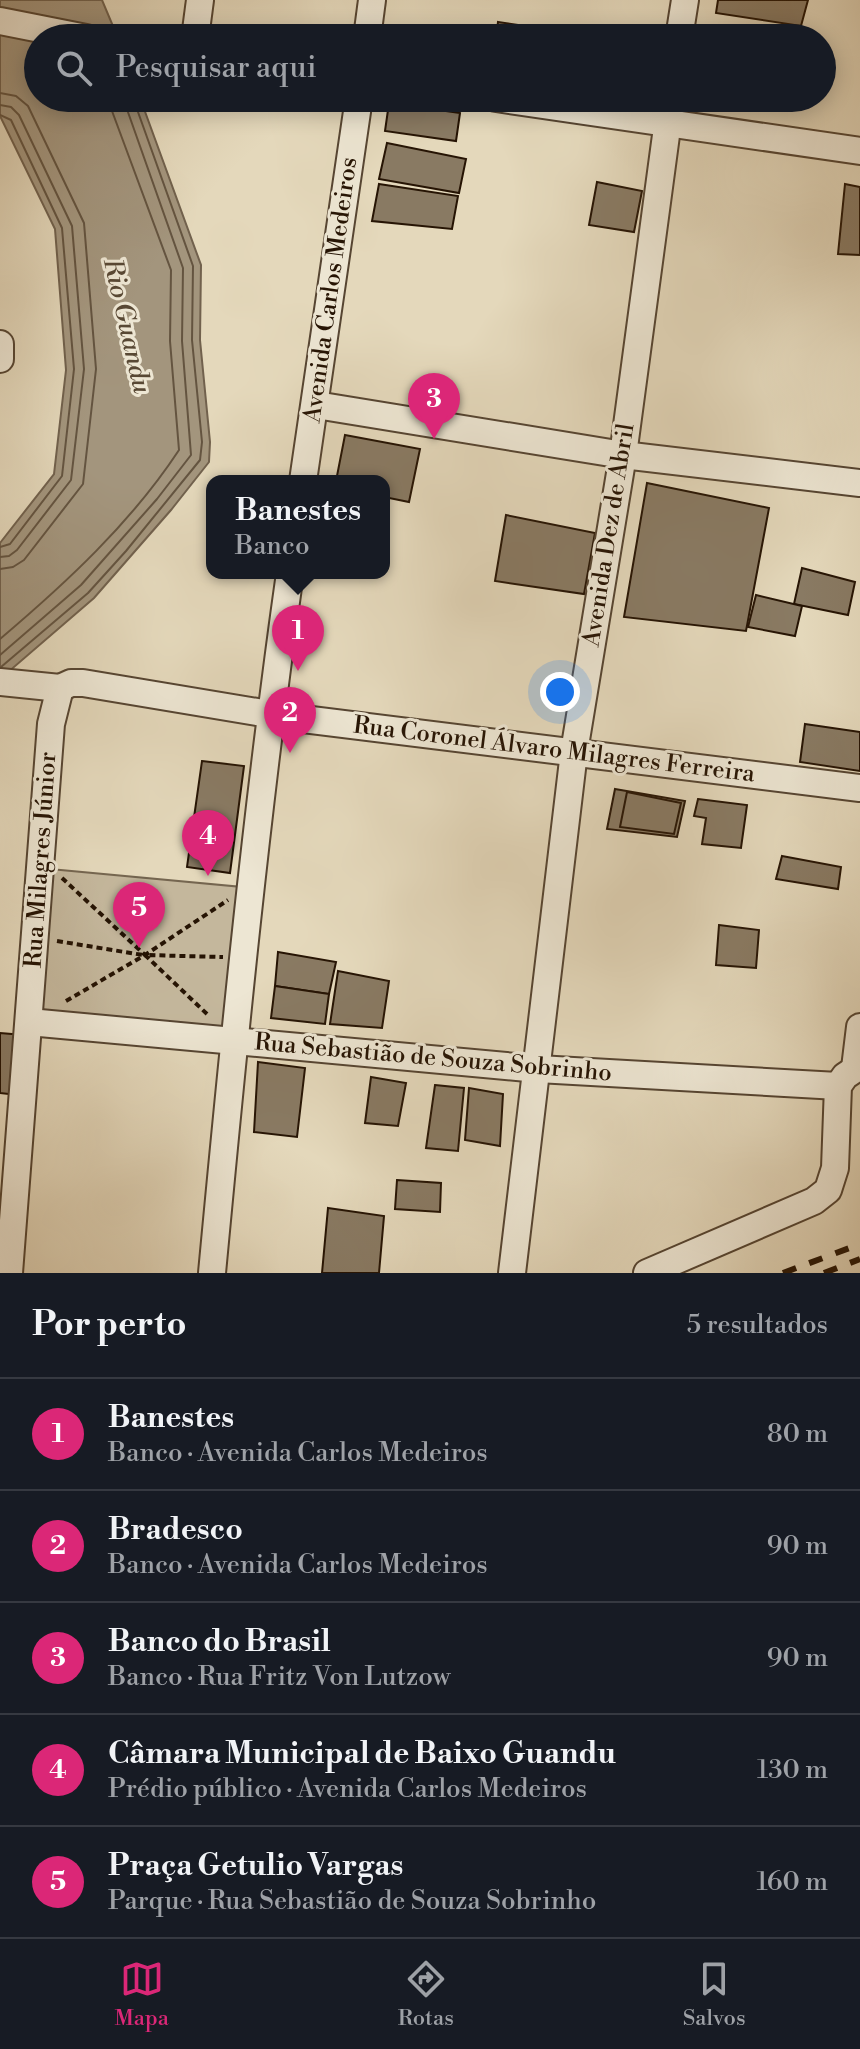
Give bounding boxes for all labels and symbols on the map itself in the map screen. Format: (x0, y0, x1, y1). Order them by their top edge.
street label: Avenida Carlos Medeiros (297, 155, 364, 426)
water label: Rio Guandu (96, 254, 158, 397)
pin: 3 (408, 373, 460, 439)
street label: Avenida Dez de Abril (576, 421, 641, 650)
pin: 1 (272, 605, 324, 671)
your location (540, 672, 580, 712)
pin: 2 (264, 687, 316, 753)
street label: Rua Coronel Álvaro Milagres Ferreira (351, 709, 758, 790)
street label: Rua Milagres Júnior (18, 751, 64, 969)
pin: 4 (182, 810, 234, 876)
pin: 5 (113, 882, 165, 948)
street label: Rua Sebastião de Souza Sobrinho (253, 1027, 613, 1089)

